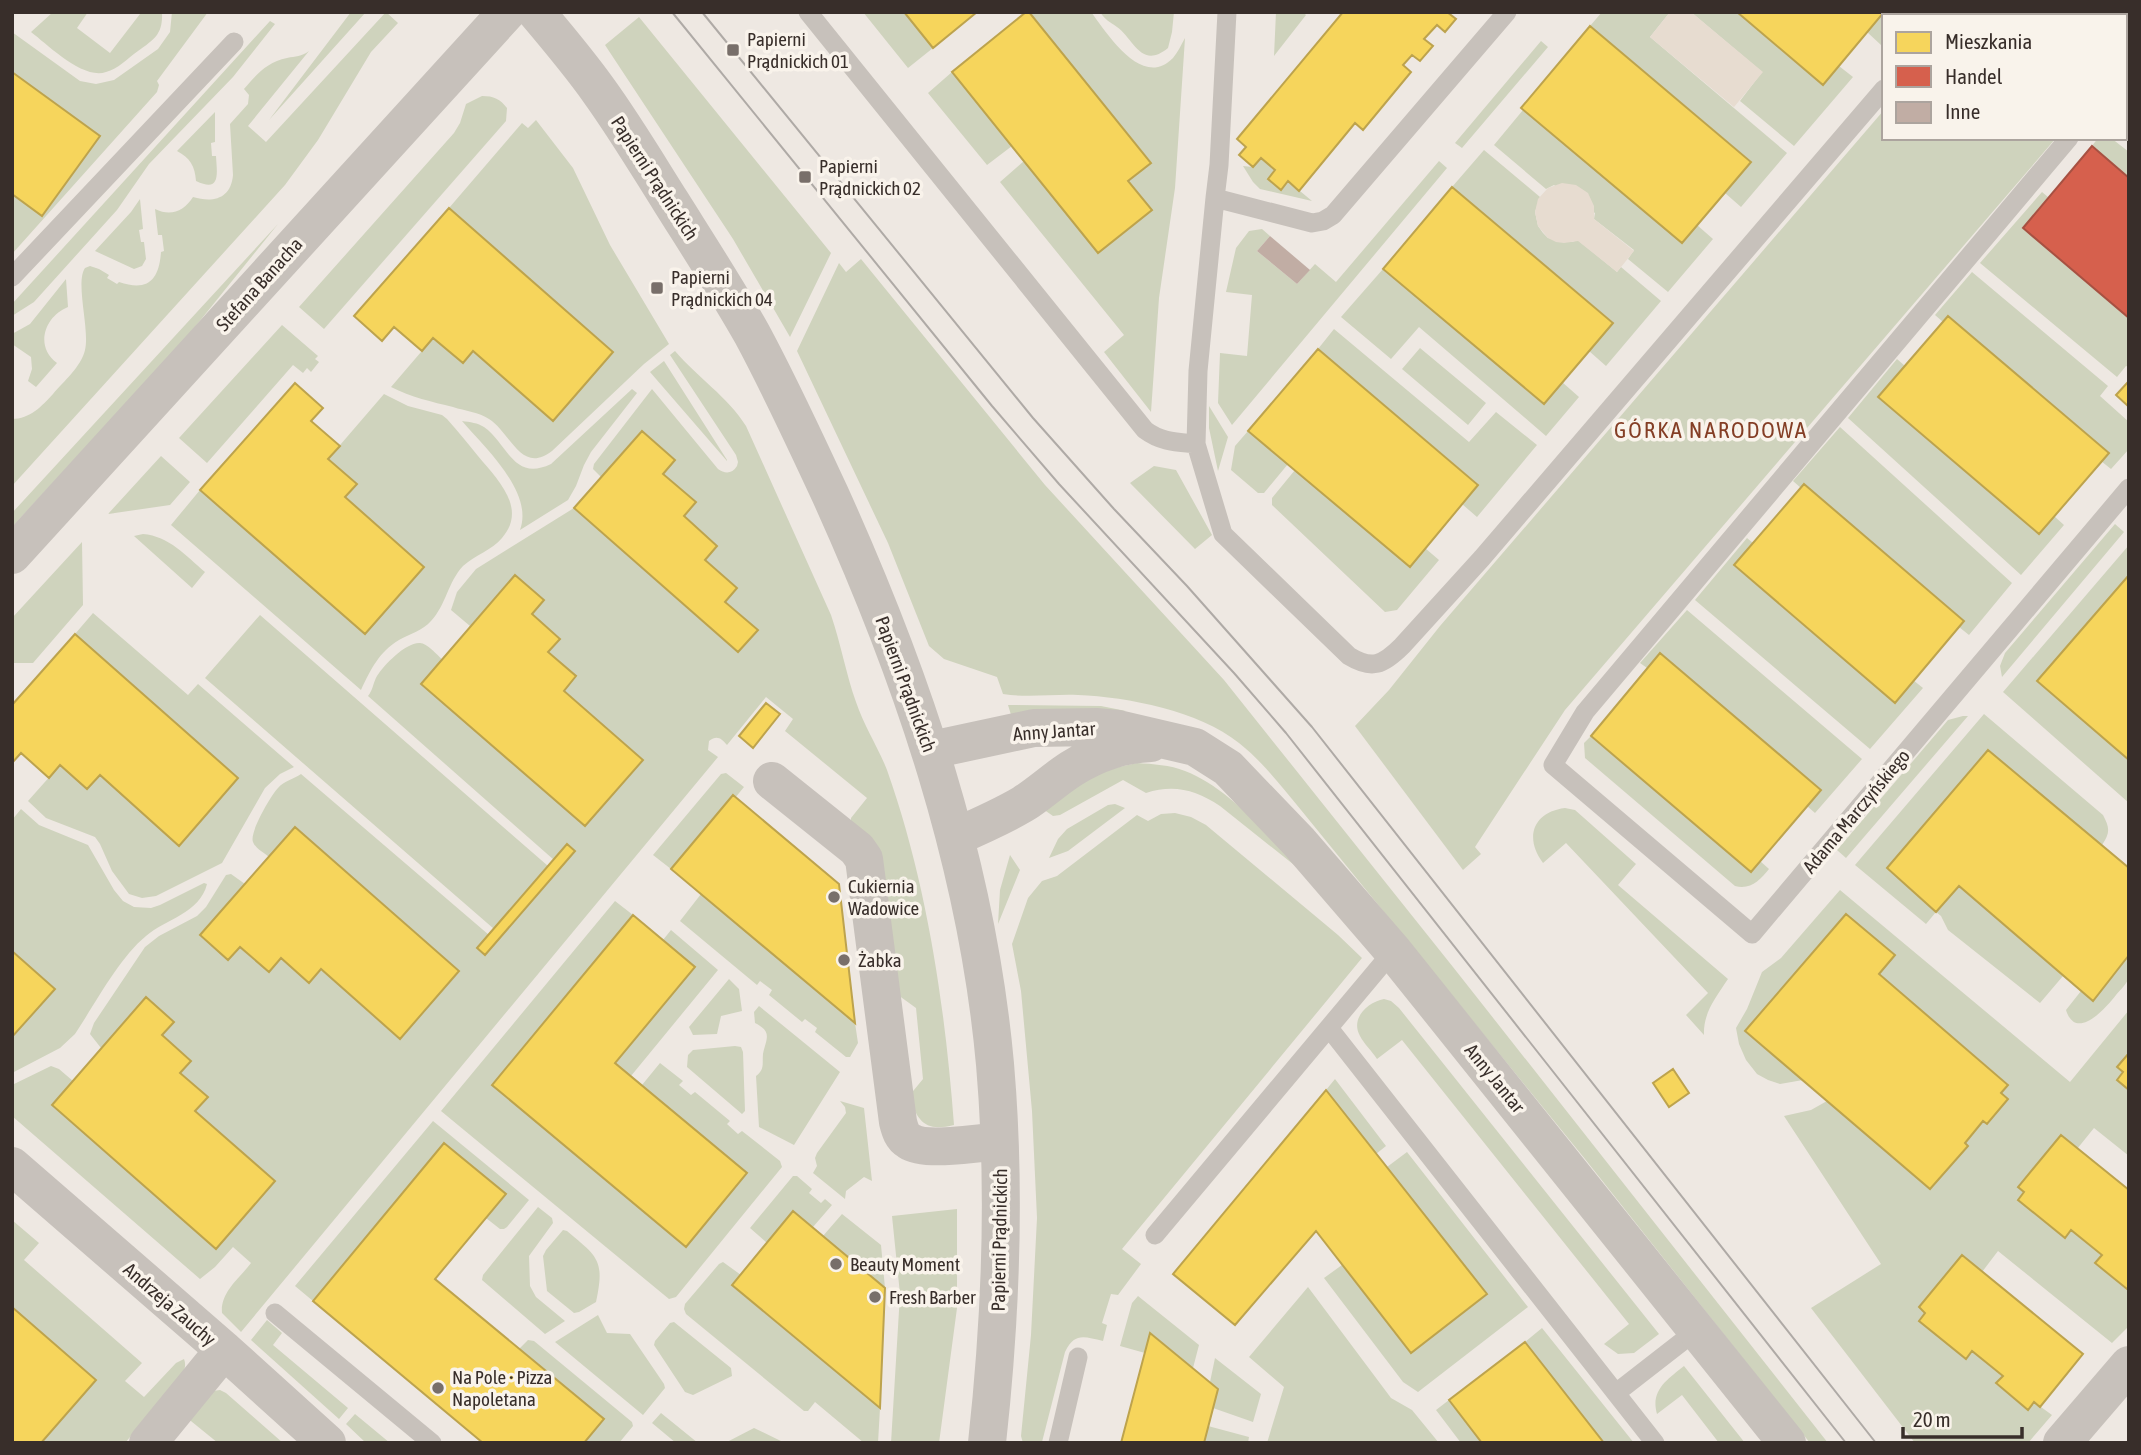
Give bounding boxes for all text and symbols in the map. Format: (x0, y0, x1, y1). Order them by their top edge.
legend (1882, 14, 2127, 140)
place label: Papierni Prądnickich 01 (747, 28, 849, 72)
text: Mieszkania (1945, 29, 2032, 53)
marker: Papierni Prądnickich 01 (725, 42, 741, 58)
text: Handel (1945, 64, 2003, 88)
text: Inne (1945, 99, 1980, 123)
street label: Papierni Prądnickich (607, 112, 703, 244)
place label: Papierni Prądnickich 02 (819, 155, 921, 199)
marker: Papierni Prądnickich 02 (797, 169, 813, 185)
street label: Stefana Banacha (211, 233, 307, 335)
place label: Papierni Prądnickich 04 (671, 266, 773, 310)
marker: Papierni Prądnickich 04 (649, 280, 665, 296)
district label: GÓRKA NARODOWA (1614, 417, 1808, 443)
street label: Papierni Prądnickich (871, 613, 941, 755)
street label: Anny Jantar (1012, 717, 1096, 745)
street label: Adama Marczyńskiego (1798, 745, 1914, 877)
place label: Cukiernia Wadowice (848, 875, 919, 919)
marker: Cukiernia Wadowice (826, 889, 842, 905)
place label: Żabka (858, 949, 902, 971)
marker: Żabka (836, 952, 852, 968)
street label: Anny Jantar (1461, 1039, 1530, 1117)
street label: Papierni Prądnickich (987, 1168, 1011, 1312)
place label: Beauty Moment (850, 1253, 960, 1275)
marker: Beauty Moment (828, 1256, 844, 1272)
street label: Andrzeja Zauchy (119, 1258, 221, 1350)
place label: Fresh Barber (889, 1286, 976, 1308)
marker: Fresh Barber (867, 1289, 883, 1305)
place label: Na Pole • Pizza Napoletana (452, 1366, 552, 1410)
marker: Na Pole • Pizza Napoletana (430, 1380, 446, 1396)
scale bar (1903, 1396, 2022, 1440)
text: 20 m (1913, 1407, 1951, 1431)

